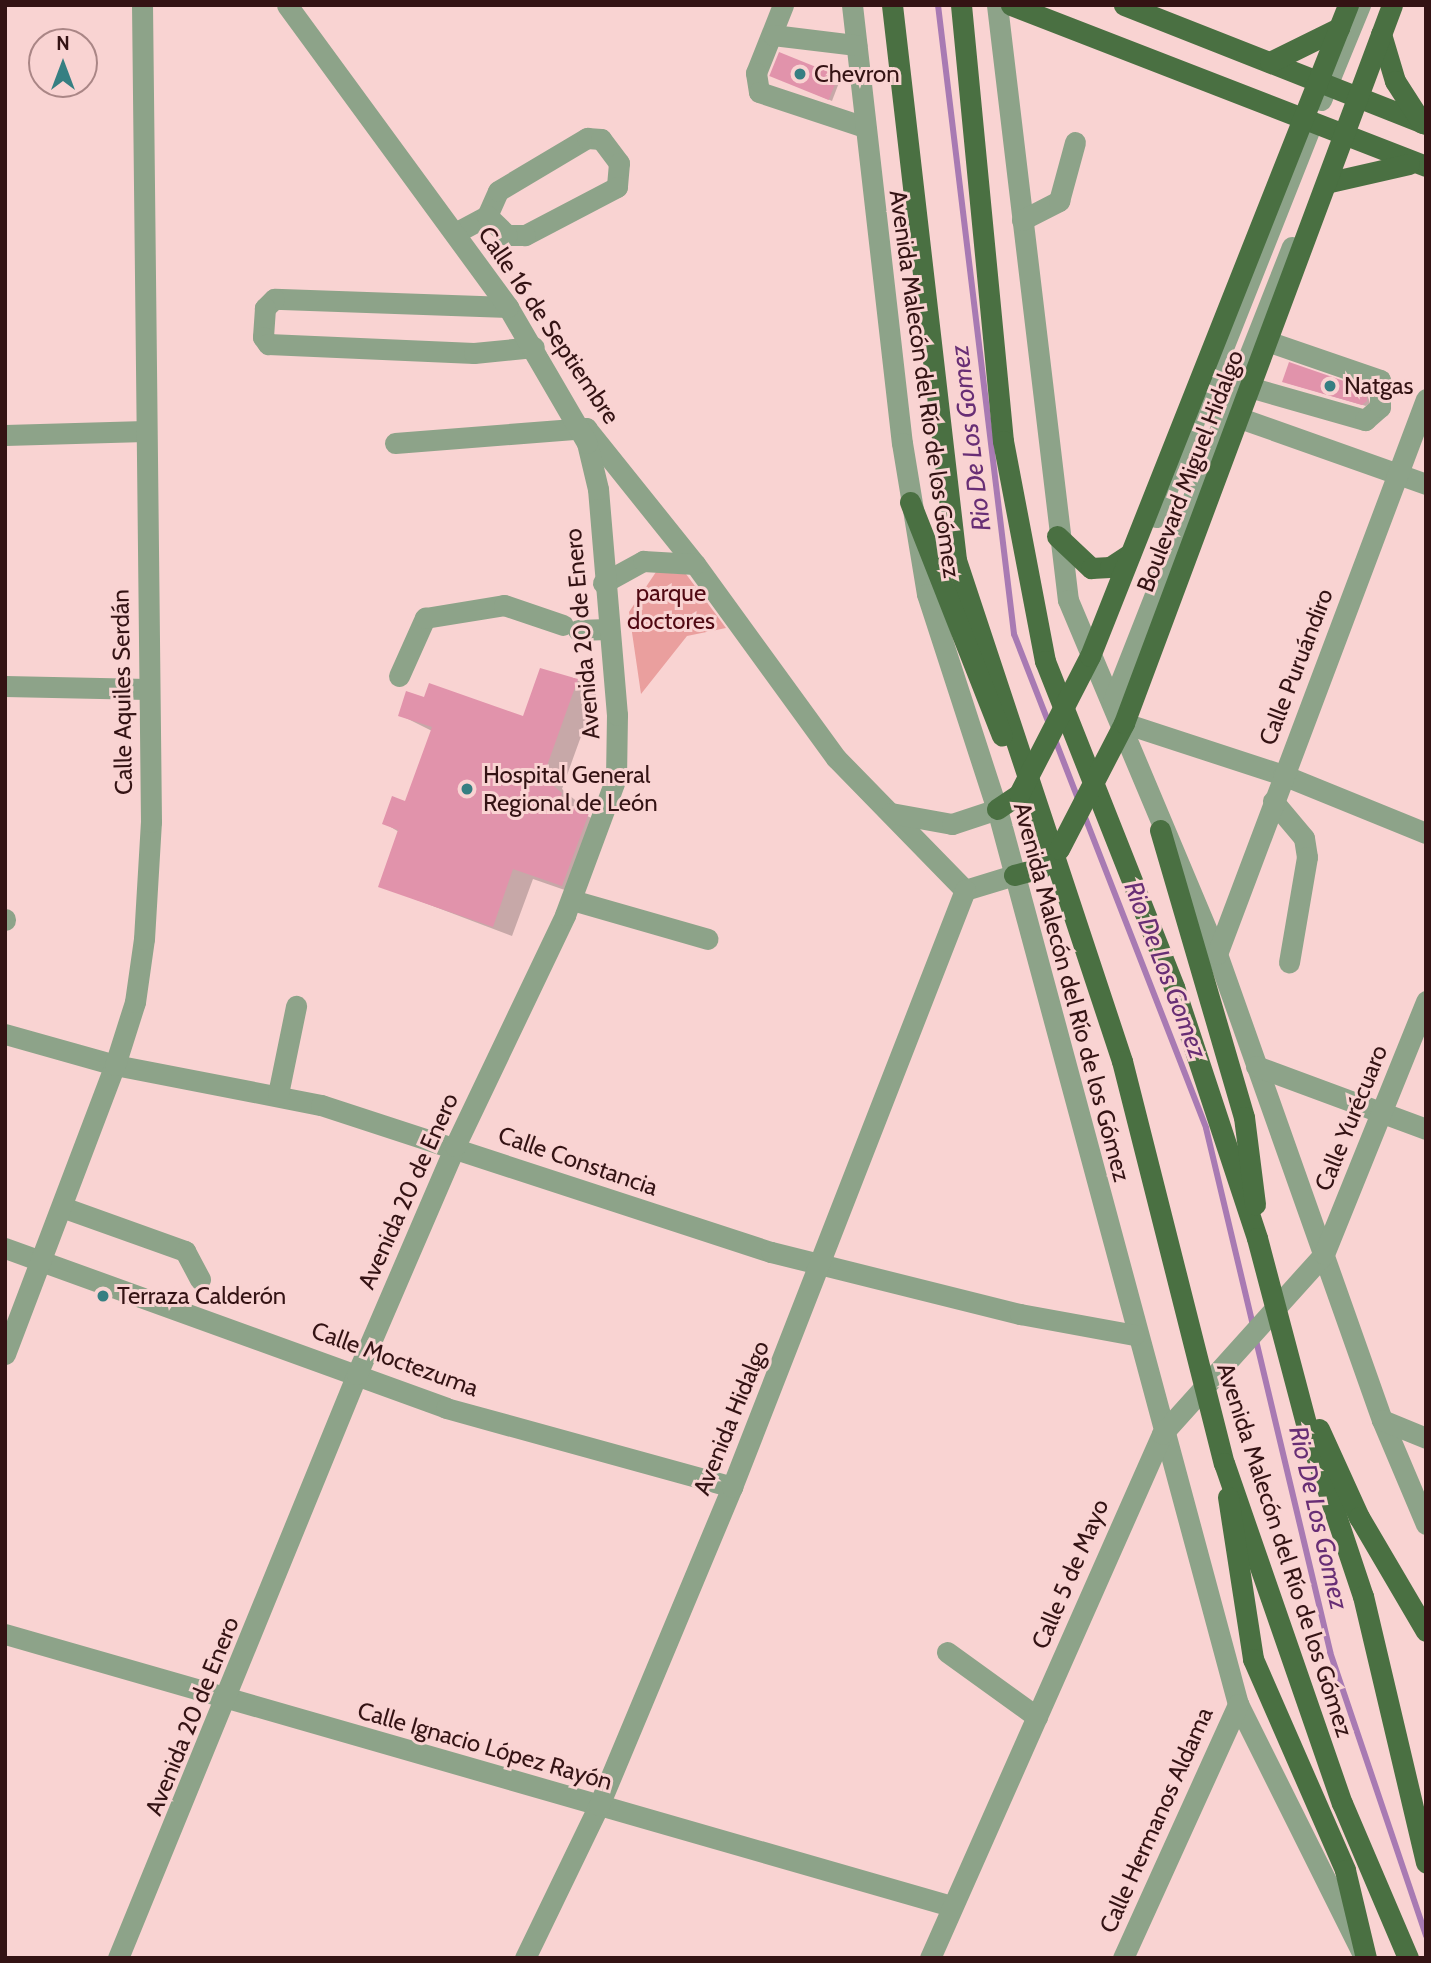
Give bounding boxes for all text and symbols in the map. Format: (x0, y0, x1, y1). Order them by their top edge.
north arrow (28, 28, 98, 98)
text: N (56, 32, 70, 55)
place label: Chevron (814, 60, 900, 88)
marker: Chevron (792, 66, 808, 82)
street label: Avenida Malecón del Río de los Gómez (883, 188, 967, 580)
street label: Calle 16 de Septiembre (472, 221, 626, 429)
water label: Rio De Los Gomez (944, 343, 998, 533)
street label: Boulevard Miguel Hidalgo (1131, 346, 1249, 596)
place label: Natgas (1344, 372, 1413, 400)
marker: Natgas (1322, 378, 1338, 394)
street label: Avenida 20 de Enero (558, 527, 606, 741)
park label: parque doctores (627, 579, 715, 635)
street label: Calle Puruándiro (1253, 585, 1339, 749)
street label: Calle Aquiles Serdán (106, 589, 138, 795)
place label: Hospital General Regional de León (483, 761, 658, 817)
marker: Hospital General Regional de León (457, 779, 477, 799)
street label: Avenida Malecón del Río de los Gómez (1007, 799, 1137, 1185)
water label: Rio De Los Gomez (1117, 877, 1213, 1063)
street label: Calle Yurécuaro (1309, 1041, 1393, 1195)
street label: Avenida 20 de Enero (352, 1089, 464, 1293)
street label: Calle Constancia (494, 1120, 662, 1202)
place label: Terraza Calderón (117, 1282, 286, 1310)
marker: Terraza Calderón (95, 1288, 111, 1304)
street label: Calle Moctezuma (308, 1316, 482, 1402)
street label: Avenida Hidalgo (687, 1337, 775, 1499)
street label: Avenida Malecón del Río de los Gómez (1211, 1359, 1359, 1741)
water label: Rio De Los Gomez (1282, 1423, 1354, 1613)
street label: Calle 5 de Mayo (1025, 1495, 1115, 1653)
street label: Avenida 20 de Enero (139, 1613, 245, 1819)
street label: Calle Ignacio López Rayón (354, 1696, 616, 1796)
street label: Calle Hermanos Aldama (1093, 1703, 1219, 1937)

